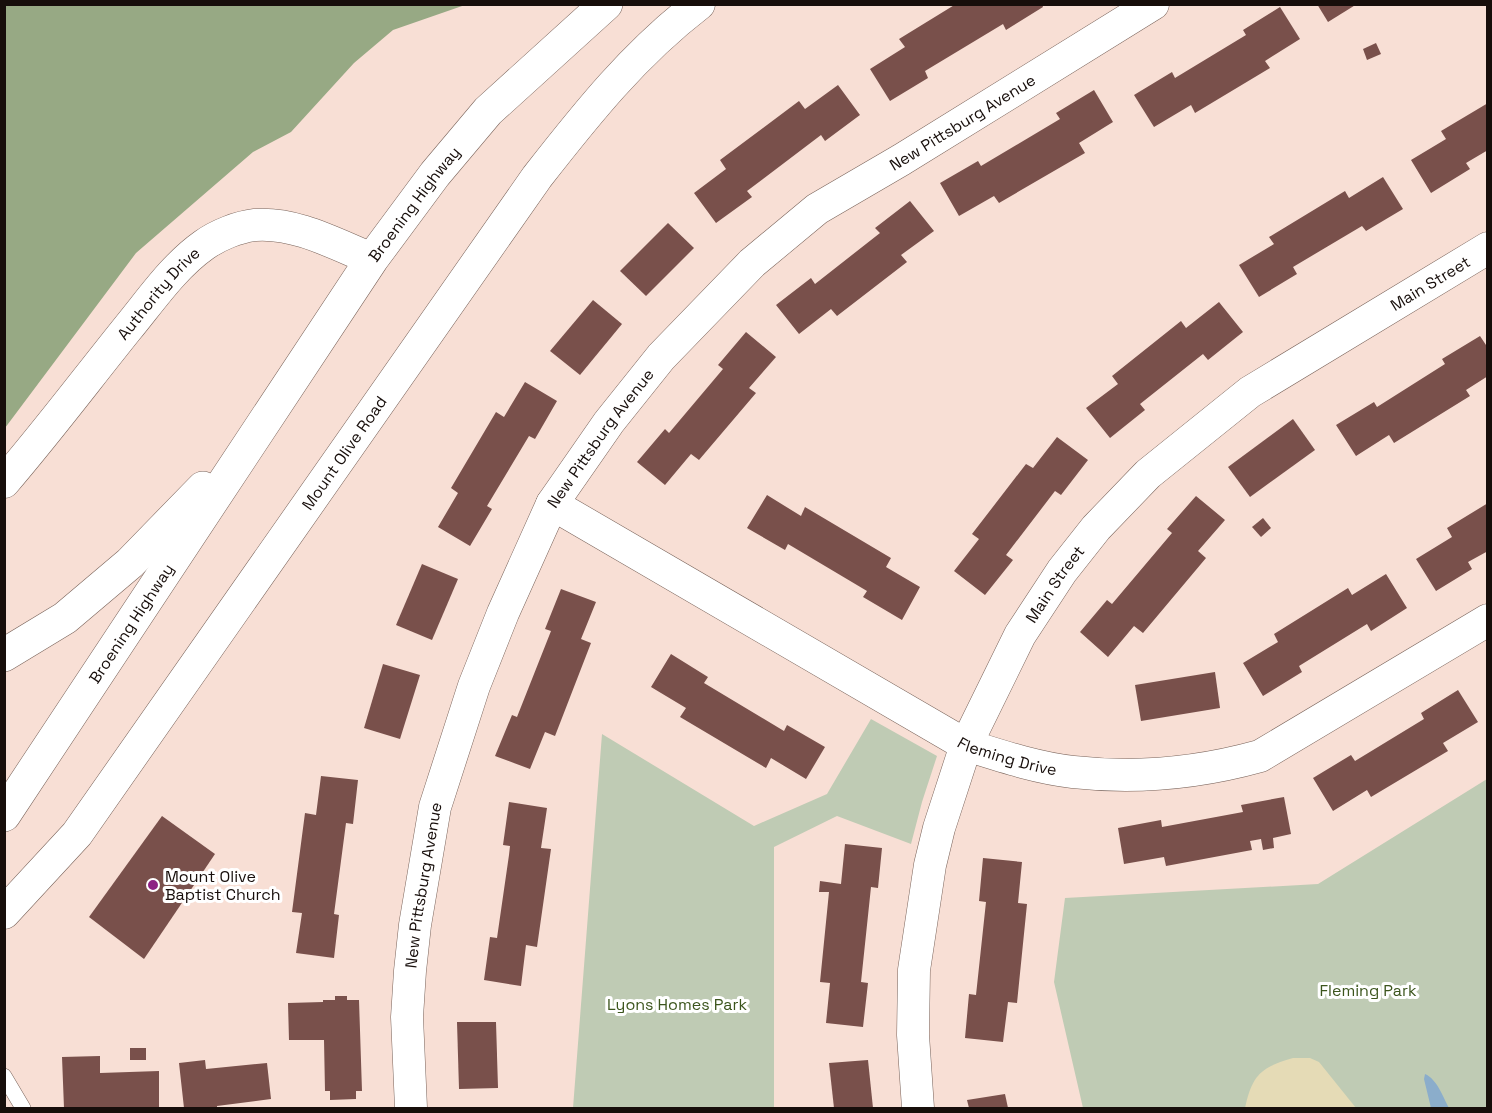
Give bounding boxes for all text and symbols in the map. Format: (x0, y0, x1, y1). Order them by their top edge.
street label: New Pittsburg Avenue (886, 69, 1039, 176)
street label: Broening Highway (364, 142, 465, 266)
street label: Authority Drive (113, 242, 204, 344)
street label: Main Street (1386, 251, 1474, 316)
street label: New Pittsburg Avenue (542, 364, 659, 512)
street label: Mount Olive Road (297, 392, 392, 514)
street label: Main Street (1021, 541, 1089, 627)
street label: Broening Highway (84, 559, 179, 687)
street label: Fleming Drive (953, 732, 1059, 781)
street label: New Pittsburg Avenue (400, 799, 447, 969)
place label: Mount Olive Baptist Church (165, 866, 281, 905)
marker: Mount Olive Baptist Church (146, 878, 160, 892)
park label: Fleming Park (1319, 980, 1417, 1001)
park label: Lyons Homes Park (607, 994, 747, 1015)

